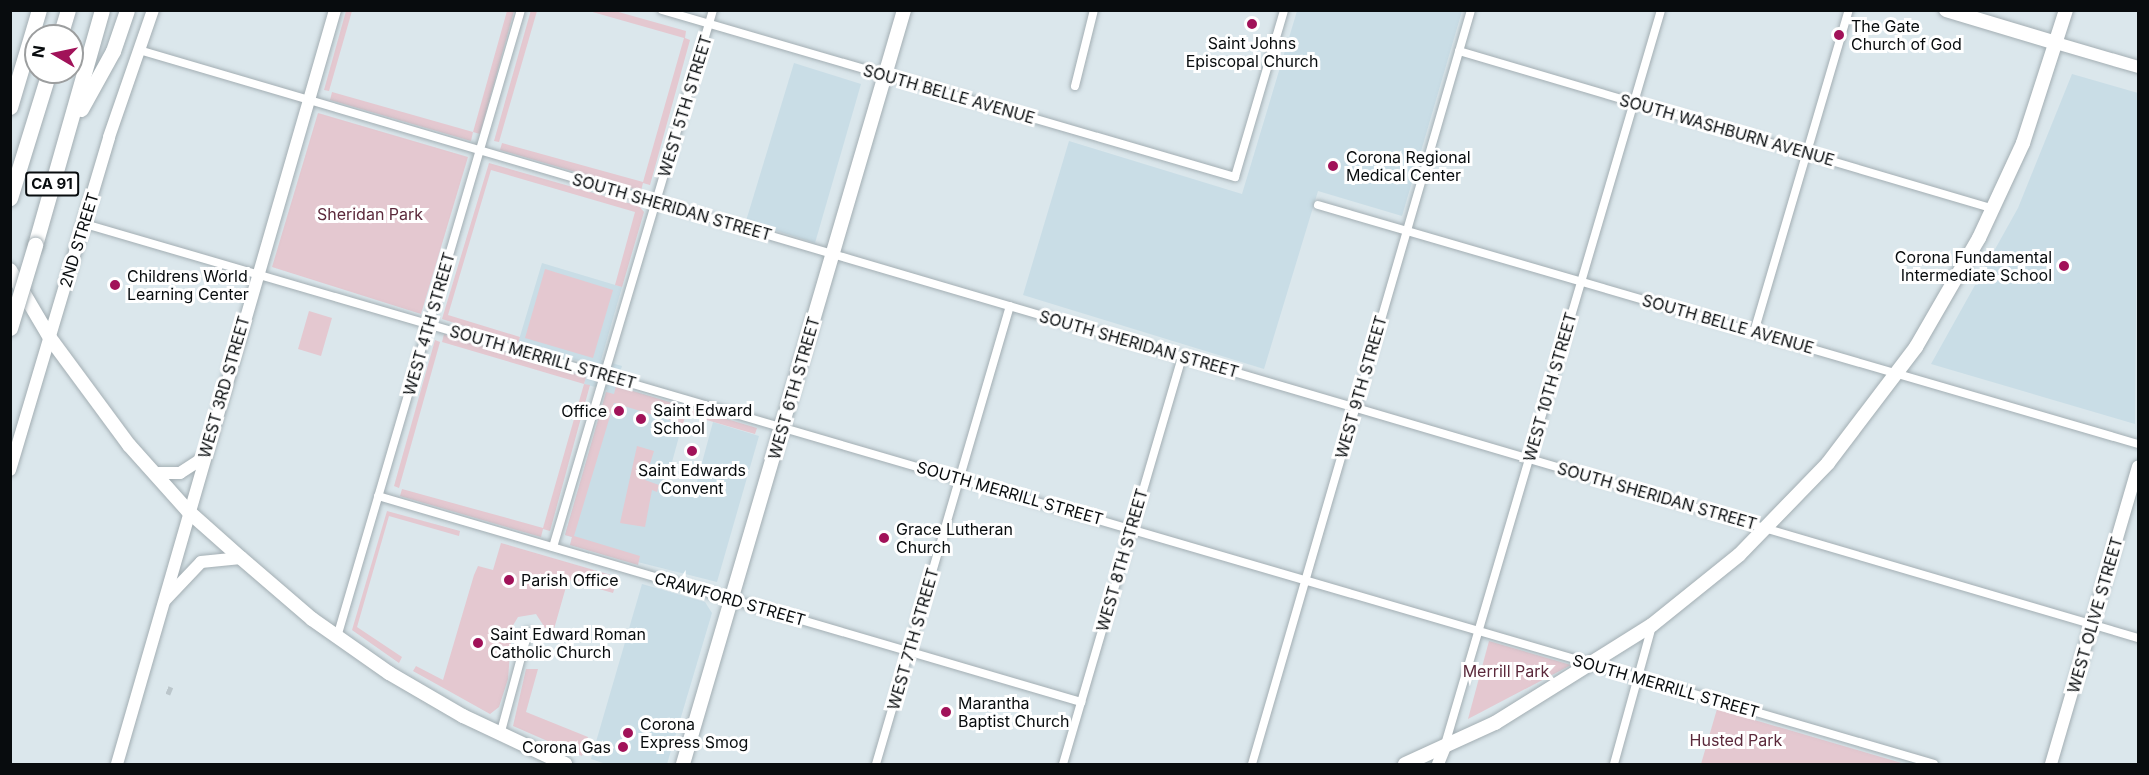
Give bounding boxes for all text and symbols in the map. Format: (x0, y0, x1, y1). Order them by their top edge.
place label: The Gate Church of God (1851, 16, 1962, 54)
marker: Saint Johns Episcopal Church (1245, 17, 1259, 31)
north arrow (24, 24, 84, 84)
marker: The Gate Church of God (1832, 28, 1846, 42)
street label: WEST 5TH STREET (654, 33, 716, 179)
place label: Saint Johns Episcopal Church (1186, 33, 1318, 71)
text: N (27, 44, 49, 59)
street label: SOUTH BELLE AVENUE (861, 60, 1037, 128)
street label: SOUTH WASHBURN AVENUE (1617, 90, 1837, 170)
place label: Corona Regional Medical Center (1346, 147, 1471, 185)
marker: Corona Regional Medical Center (1324, 157, 1342, 175)
street label: SOUTH SHERIDAN STREET (570, 169, 774, 245)
road number: CA 91 (25, 172, 79, 196)
street label: 2ND STREET (55, 190, 103, 290)
park label: Sheridan Park (317, 204, 423, 224)
place label: Corona Fundamental Intermediate School (1895, 247, 2052, 285)
street label: WEST 4TH STREET (399, 250, 459, 398)
marker: Corona Fundamental Intermediate School (2057, 259, 2071, 273)
place label: Childrens World Learning Center (127, 266, 249, 304)
marker: Childrens World Learning Center (108, 278, 122, 292)
street label: SOUTH BELLE AVENUE (1640, 290, 1816, 358)
street label: SOUTH SHERIDAN STREET (1037, 306, 1241, 382)
street label: WEST 10TH STREET (1520, 310, 1580, 464)
street label: WEST 9TH STREET (1331, 313, 1391, 461)
street label: WEST 3RD STREET (194, 314, 254, 460)
street label: WEST 6TH STREET (764, 314, 824, 462)
street label: SOUTH MERRILL STREET (448, 321, 638, 393)
place label: Saint Edward School (653, 400, 752, 438)
place label: Office (561, 401, 607, 421)
marker: Office (612, 404, 626, 418)
marker: Saint Edward School (634, 412, 648, 426)
marker: Saint Edwards Convent (685, 444, 699, 458)
street label: SOUTH MERRILL STREET (915, 457, 1105, 529)
street label: SOUTH SHERIDAN STREET (1555, 458, 1759, 534)
place label: Saint Edwards Convent (638, 460, 746, 498)
street label: WEST 8TH STREET (1092, 486, 1152, 634)
place label: Grace Lutheran Church (896, 519, 1013, 557)
marker: Grace Lutheran Church (877, 531, 891, 545)
street label: WEST OLIVE STREET (2063, 535, 2127, 695)
street label: WEST 7TH STREET (884, 566, 942, 712)
street label: CRAWFORD STREET (652, 568, 808, 630)
place label: Parish Office (521, 570, 619, 590)
marker: Parish Office (502, 573, 516, 587)
place label: Saint Edward Roman Catholic Church (490, 624, 646, 662)
marker: Saint Edward Roman Catholic Church (471, 636, 485, 650)
street label: SOUTH MERRILL STREET (1571, 650, 1761, 722)
park label: Merrill Park (1463, 661, 1549, 681)
place label: Marantha Baptist Church (958, 693, 1070, 731)
marker: Marantha Baptist Church (939, 705, 953, 719)
place label: Corona Express Smog (640, 714, 748, 752)
marker: Corona Express Smog (621, 726, 635, 740)
park label: Husted Park (1690, 730, 1782, 750)
place label: Corona Gas (522, 737, 611, 757)
marker: Corona Gas (616, 740, 630, 754)

